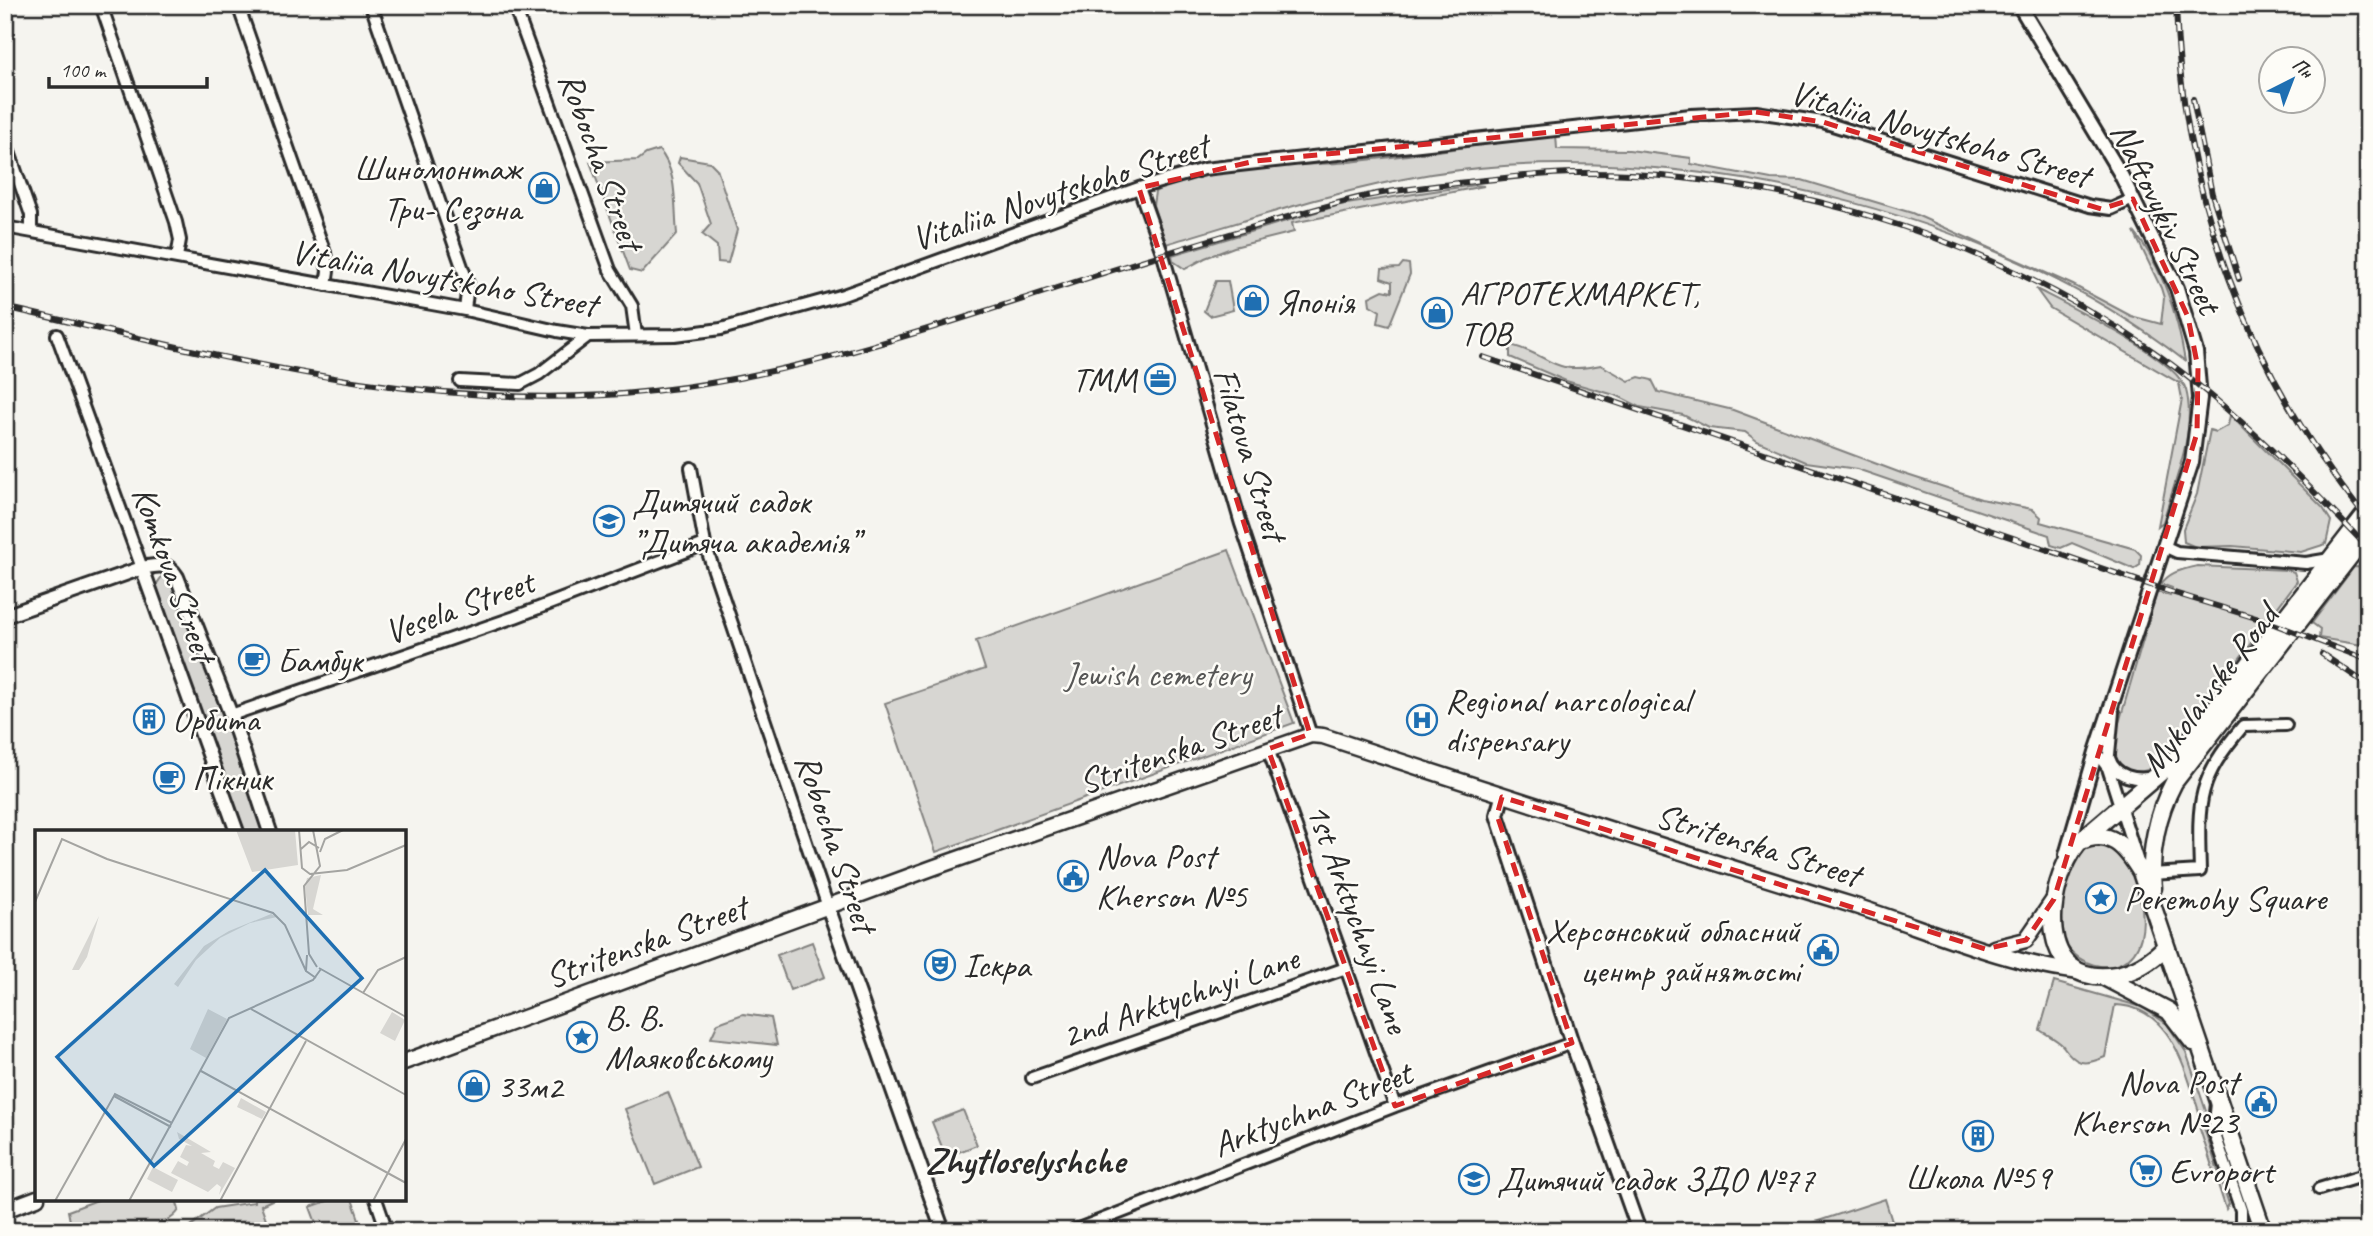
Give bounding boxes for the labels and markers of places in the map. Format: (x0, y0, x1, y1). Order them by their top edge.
place label: Шиномонтаж Три- Сезона (354, 146, 524, 231)
shop icon: Шиномонтаж Три- Сезона (527, 171, 561, 205)
place label: АГРОТЕХМАРКЕТ, ТОВ (1460, 271, 1702, 356)
place label: Японія (1276, 279, 1356, 324)
shop icon: Японія (1236, 284, 1270, 318)
shop icon: АГРОТЕХМАРКЕТ, ТОВ (1420, 296, 1454, 330)
place label: TMM (1072, 357, 1139, 402)
office icon: TMM (1143, 362, 1177, 396)
place label: Дитячий садок ”Дитяча академія” (632, 479, 866, 564)
school or university icon: Дитячий садок ”Дитяча академія” (592, 504, 626, 538)
place label: Бамбук (277, 638, 365, 683)
cafe icon: Бамбук (237, 643, 271, 677)
place label: Regional narcological dispensary (1445, 678, 1696, 763)
place label: Орбита (172, 697, 261, 742)
building icon: Орбита (132, 702, 166, 736)
hospital icon: Regional narcological dispensary (1405, 703, 1439, 737)
place label: Пікник (192, 756, 275, 801)
cafe icon: Пікник (152, 761, 186, 795)
place label: Nova Post Kherson №5 (1096, 834, 1249, 919)
public building icon: Nova Post Kherson №5 (1056, 859, 1090, 893)
place label: Peremohy Square (2124, 876, 2329, 921)
place icon: Peremohy Square (2084, 881, 2118, 915)
place label: Херсонський обласний центр зайнятості (1546, 908, 1804, 993)
public building icon: Херсонський обласний центр зайнятості (1806, 933, 1840, 967)
place label: Іскра (963, 943, 1033, 988)
theatre icon: Іскра (923, 948, 957, 982)
place label: В. В. Маяковському (605, 995, 774, 1080)
place icon: В. В. Маяковському (565, 1020, 599, 1054)
place label: Nova Post Kherson №23 (2071, 1060, 2242, 1145)
place label: 33м2 (497, 1064, 566, 1109)
shop icon: 33м2 (457, 1069, 491, 1103)
public building icon: Nova Post Kherson №23 (2244, 1085, 2278, 1119)
building icon: Школа №59 (1961, 1119, 1995, 1153)
place label: Evroport (2169, 1149, 2277, 1194)
supermarket icon: Evroport (2129, 1154, 2163, 1188)
place label: Школа №59 (1905, 1155, 2054, 1200)
place label: Дитячий садок ЗДО №77 (1497, 1157, 1817, 1202)
school or university icon: Дитячий садок ЗДО №77 (1457, 1162, 1491, 1196)

